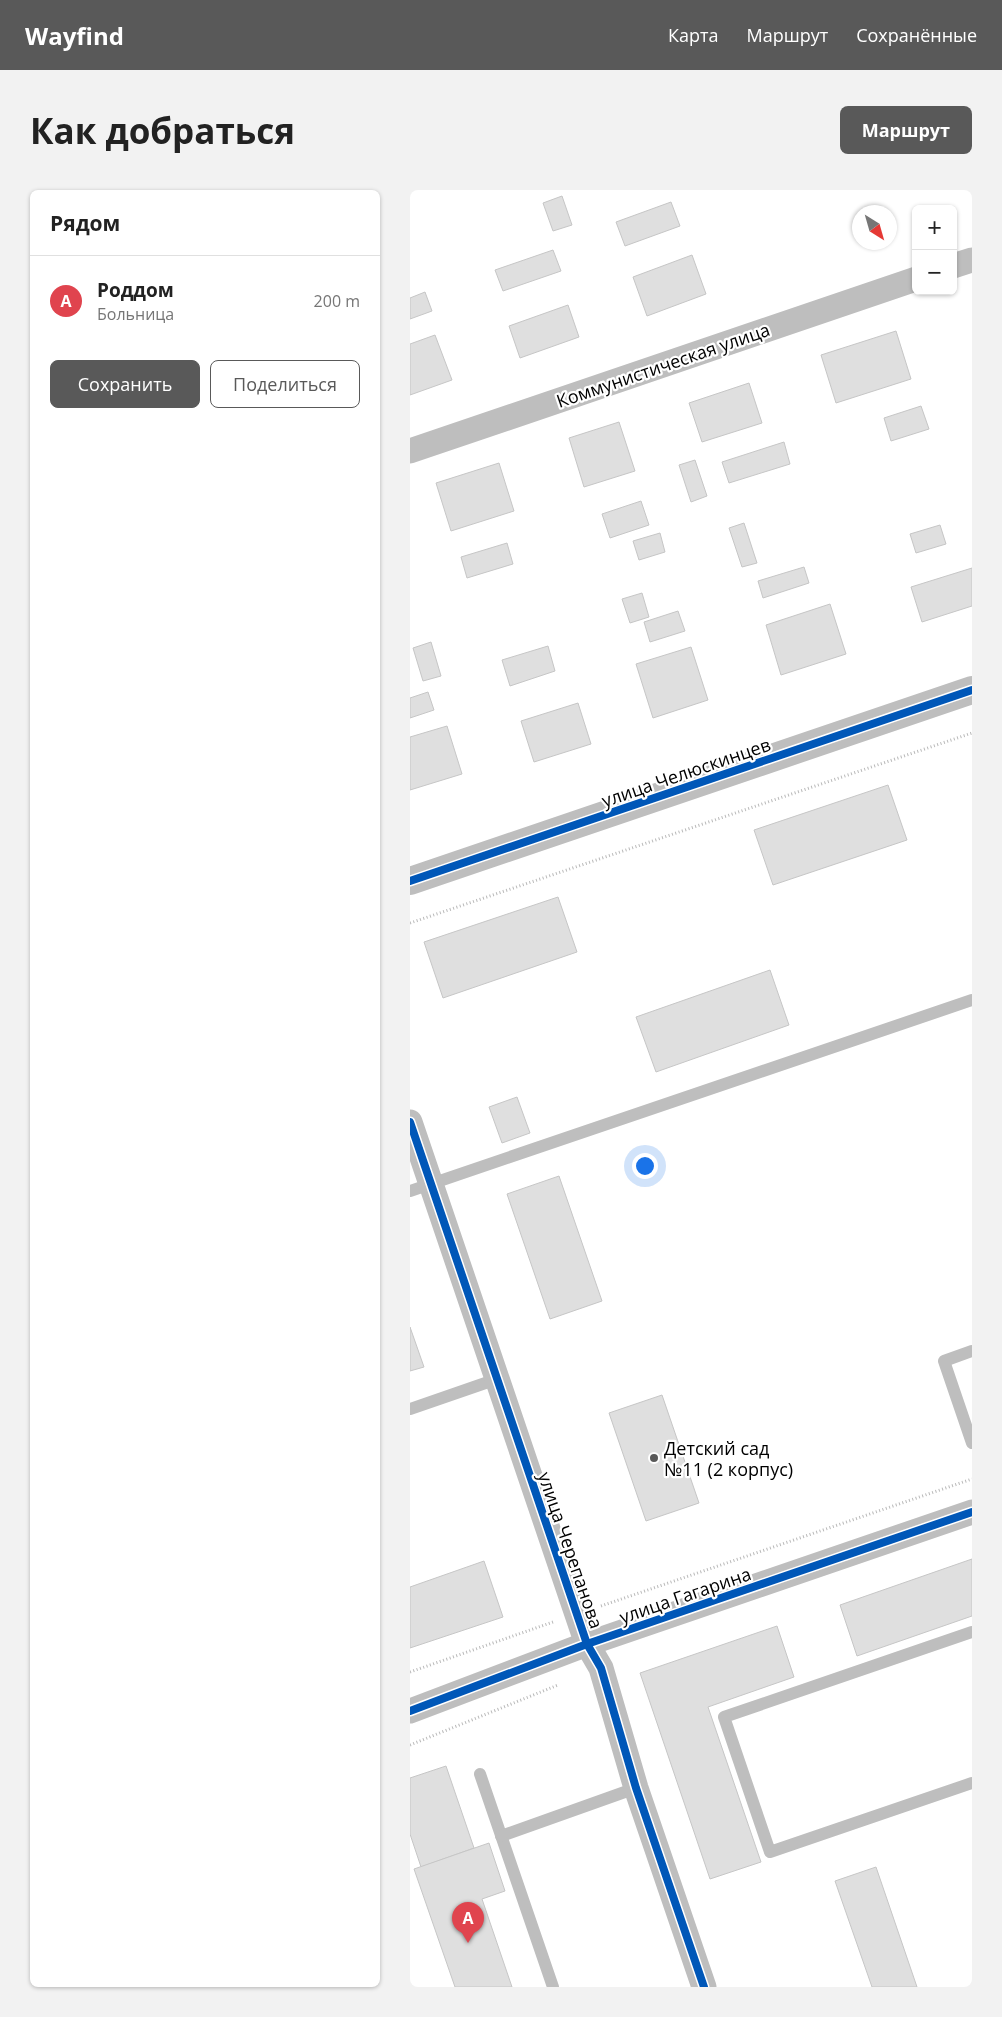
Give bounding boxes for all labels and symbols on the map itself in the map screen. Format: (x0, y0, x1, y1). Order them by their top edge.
north arrow (852, 205, 897, 250)
street label: Коммунистическая улица (553, 317, 773, 413)
street label: улица Челюскинцев (598, 732, 774, 812)
your location (632, 1153, 658, 1179)
place label: Детский сад №11 (2 корпус) (664, 1436, 793, 1481)
marker: Детский сад №11 (2 корпус) (648, 1452, 660, 1464)
street label: улица Черепанова (533, 1468, 609, 1632)
street label: улица Гагарина (616, 1561, 754, 1629)
pin: A (452, 1902, 484, 1943)

